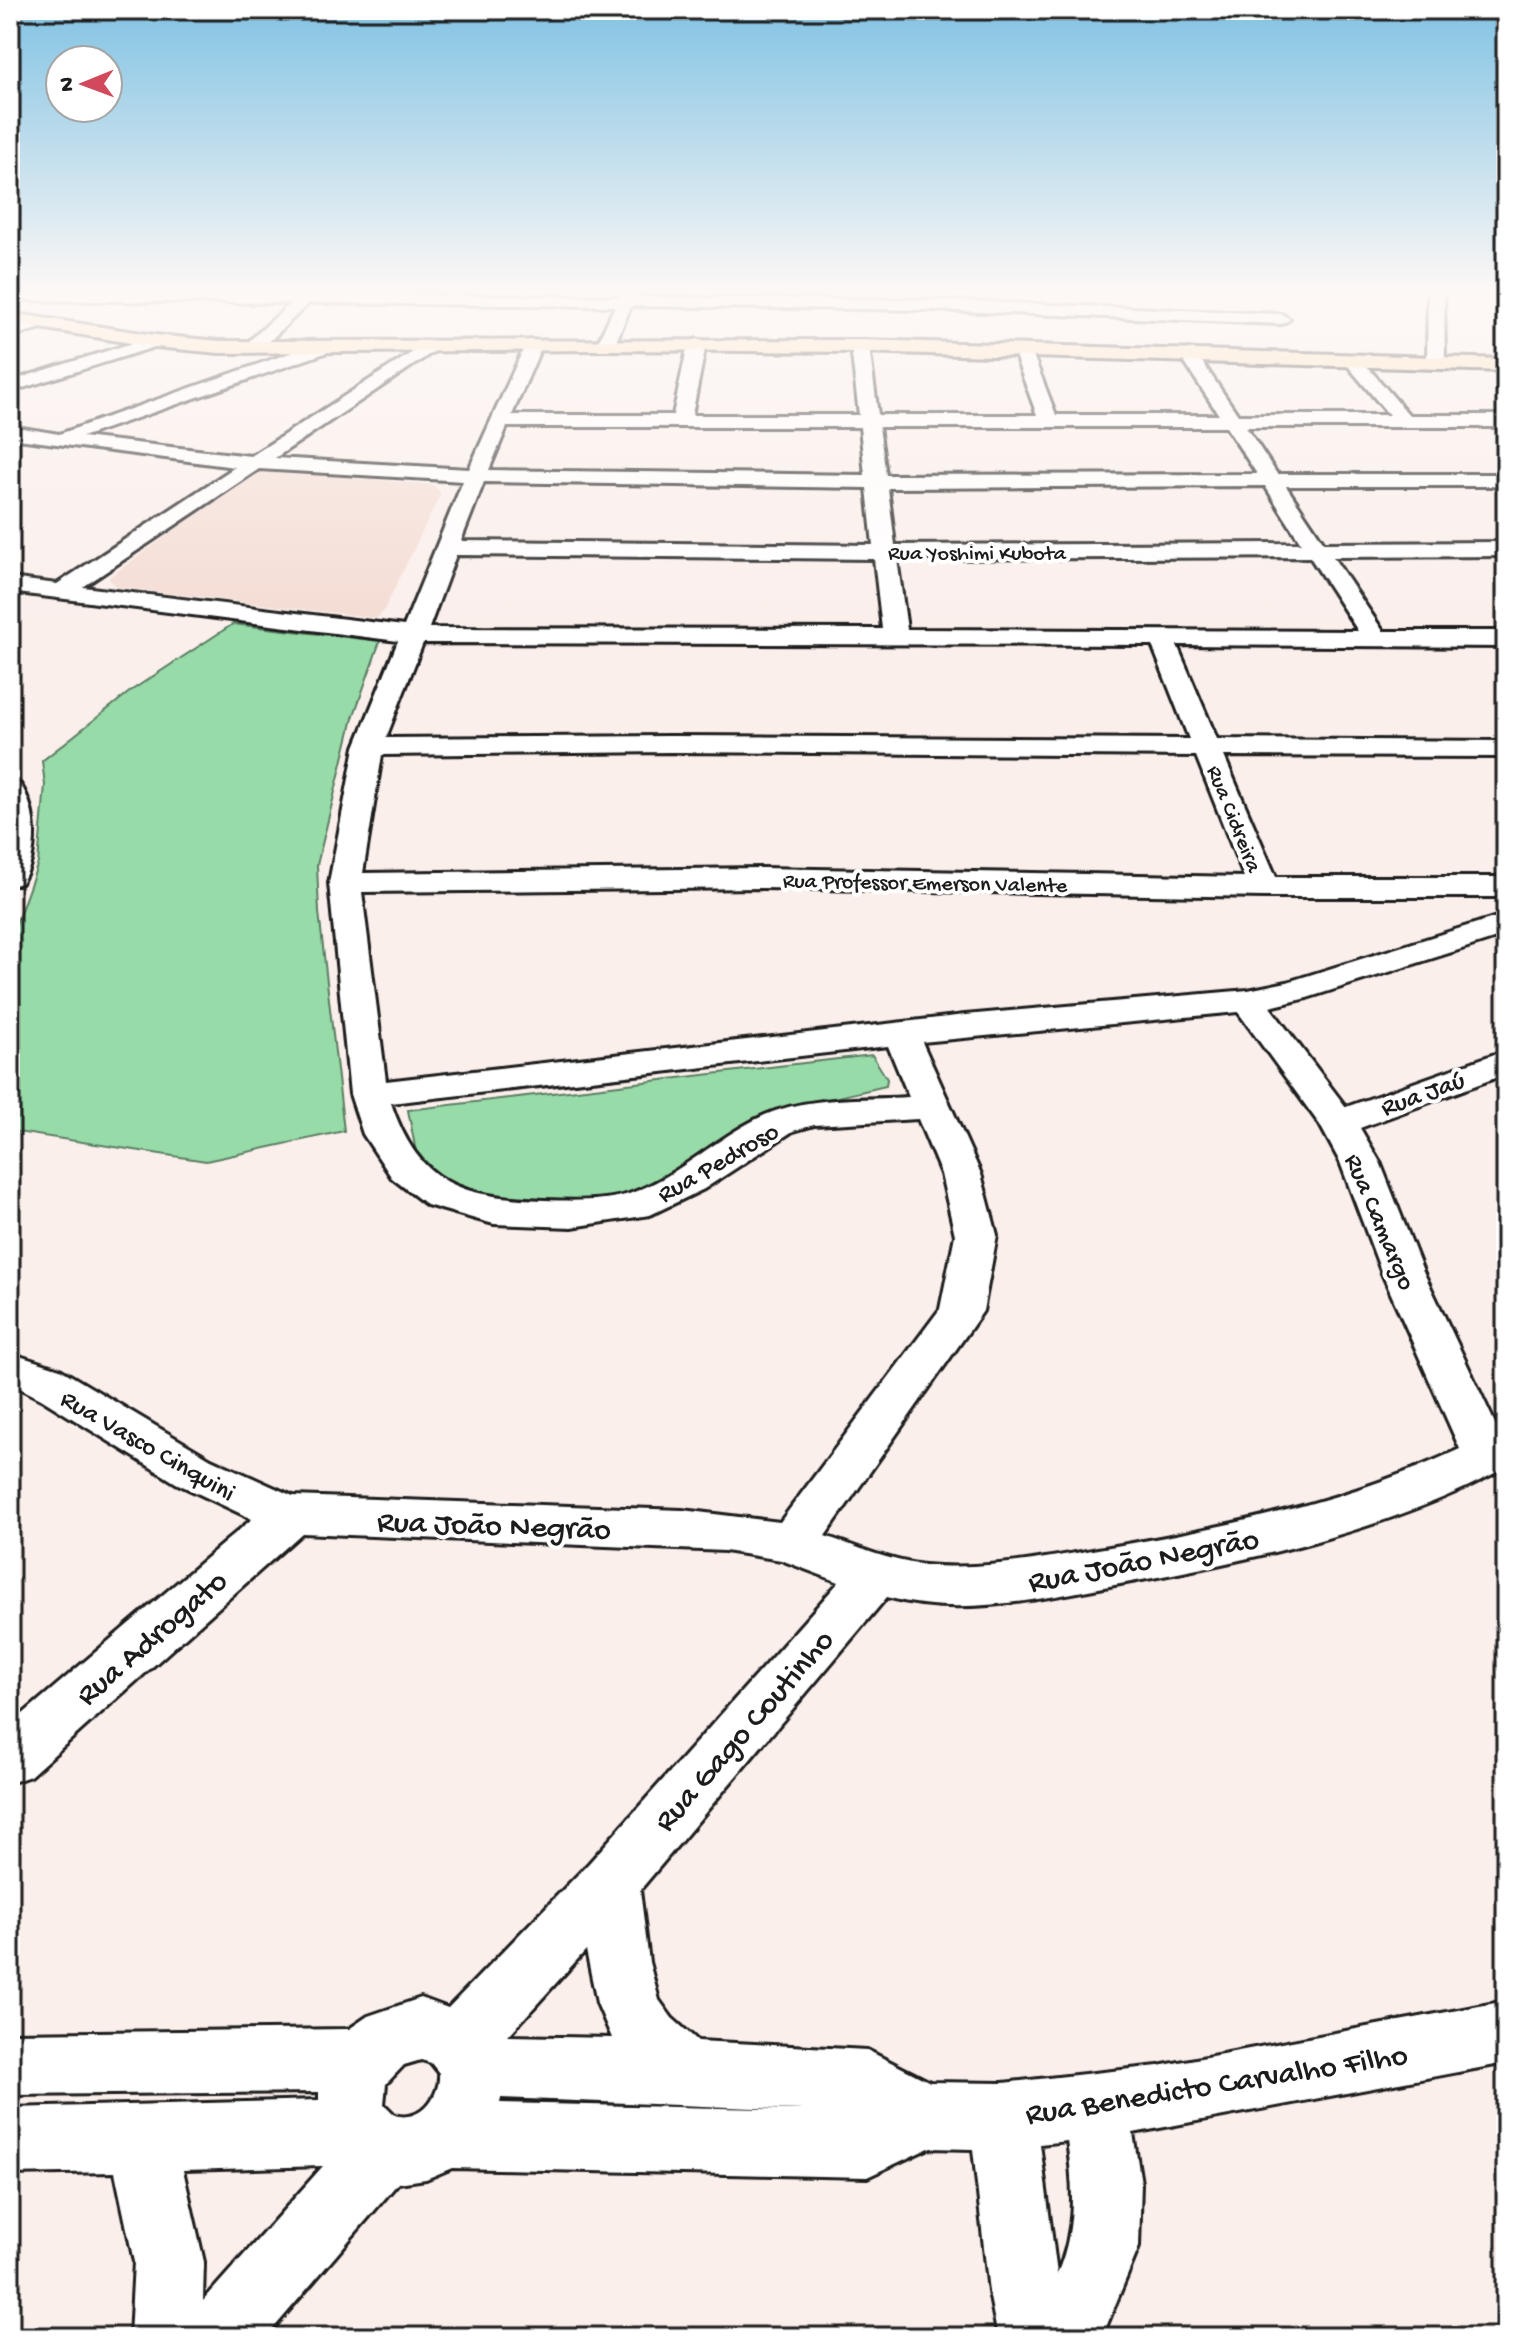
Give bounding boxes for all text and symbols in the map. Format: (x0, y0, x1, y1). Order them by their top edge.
north arrow (44, 44, 124, 124)
text: N (55, 77, 81, 92)
street label: Rua Yoshimi Kubota (888, 542, 1067, 568)
street label: Rua Cidreira (1199, 762, 1266, 877)
street label: Rua Professor Emerson Valente (783, 870, 1068, 900)
street label: Rua Jaú (1377, 1067, 1470, 1126)
street label: Rua Pedroso (653, 1118, 786, 1212)
street label: Rua Camargo (1335, 1150, 1421, 1296)
street label: Rua Vasco Cinquini (54, 1385, 240, 1511)
street label: Rua João Negrão (376, 1505, 611, 1551)
street label: Rua João Negrão (1026, 1522, 1262, 1604)
street label: Rua Adrogato (70, 1564, 237, 1716)
street label: Rua Gago Coutinho (648, 1623, 844, 1841)
street label: Rua Benedicto Carvalho Filho (1023, 2038, 1411, 2136)

